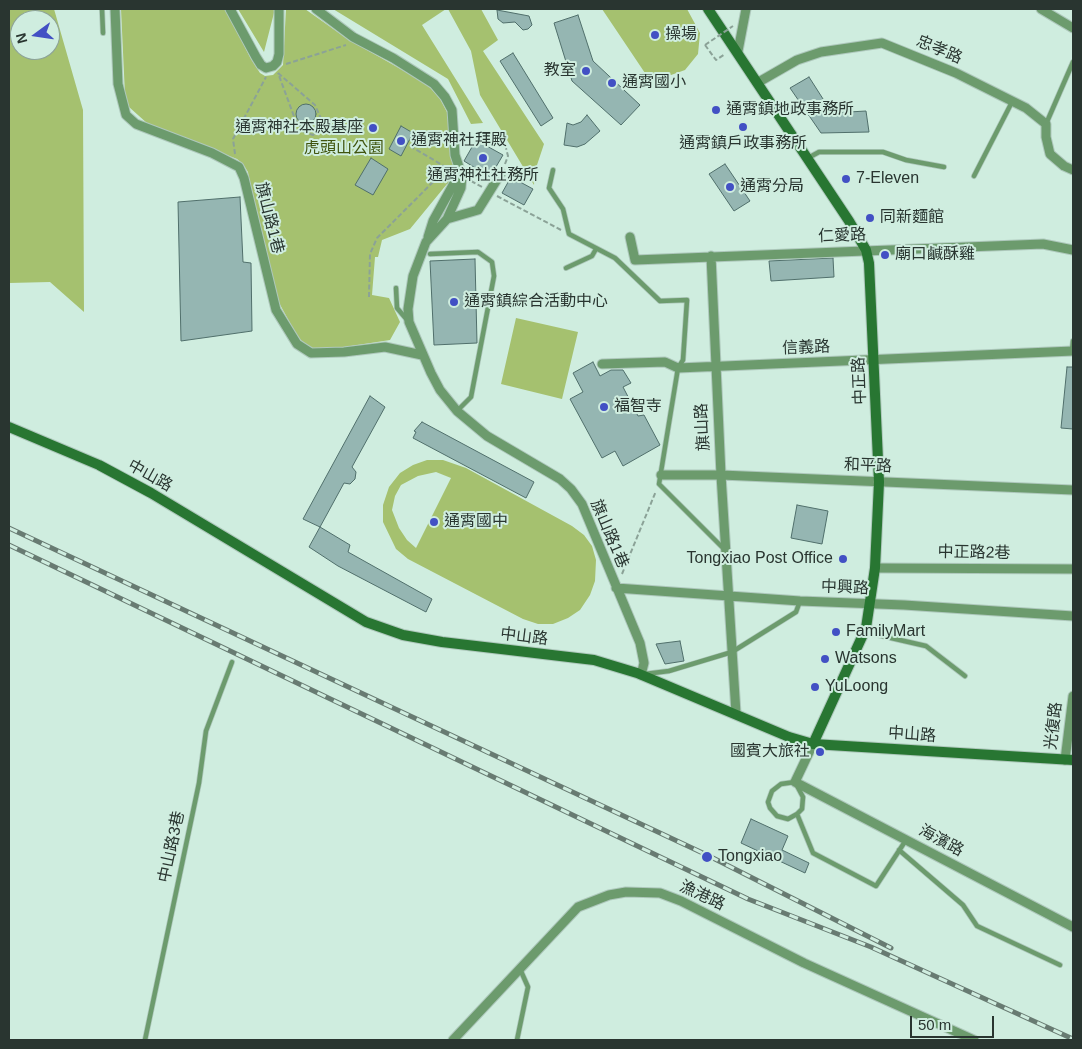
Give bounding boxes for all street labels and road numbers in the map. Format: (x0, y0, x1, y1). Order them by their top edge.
street label: 忠孝路 (913, 32, 965, 68)
street label: 旗山路1巷 (251, 180, 287, 256)
street label: 仁愛路 (818, 226, 866, 246)
street label: 信義路 (782, 338, 830, 358)
street label: 中正路 (850, 357, 870, 405)
street label: 旗山路 (692, 403, 714, 451)
street label: 中山路 (124, 456, 176, 496)
street label: 和平路 (844, 456, 892, 476)
street label: 旗山路1巷 (586, 497, 632, 571)
street label: 中正路2巷 (937, 543, 1011, 563)
street label: 中興路 (821, 578, 869, 598)
street label: 中山路 (499, 625, 549, 649)
street label: 光復路 (1042, 701, 1066, 751)
street label: 中山路 (887, 724, 937, 746)
street label: 中山路3巷 (155, 809, 189, 885)
street label: 海濱路 (915, 821, 967, 861)
street label: 漁港路 (676, 877, 728, 915)

